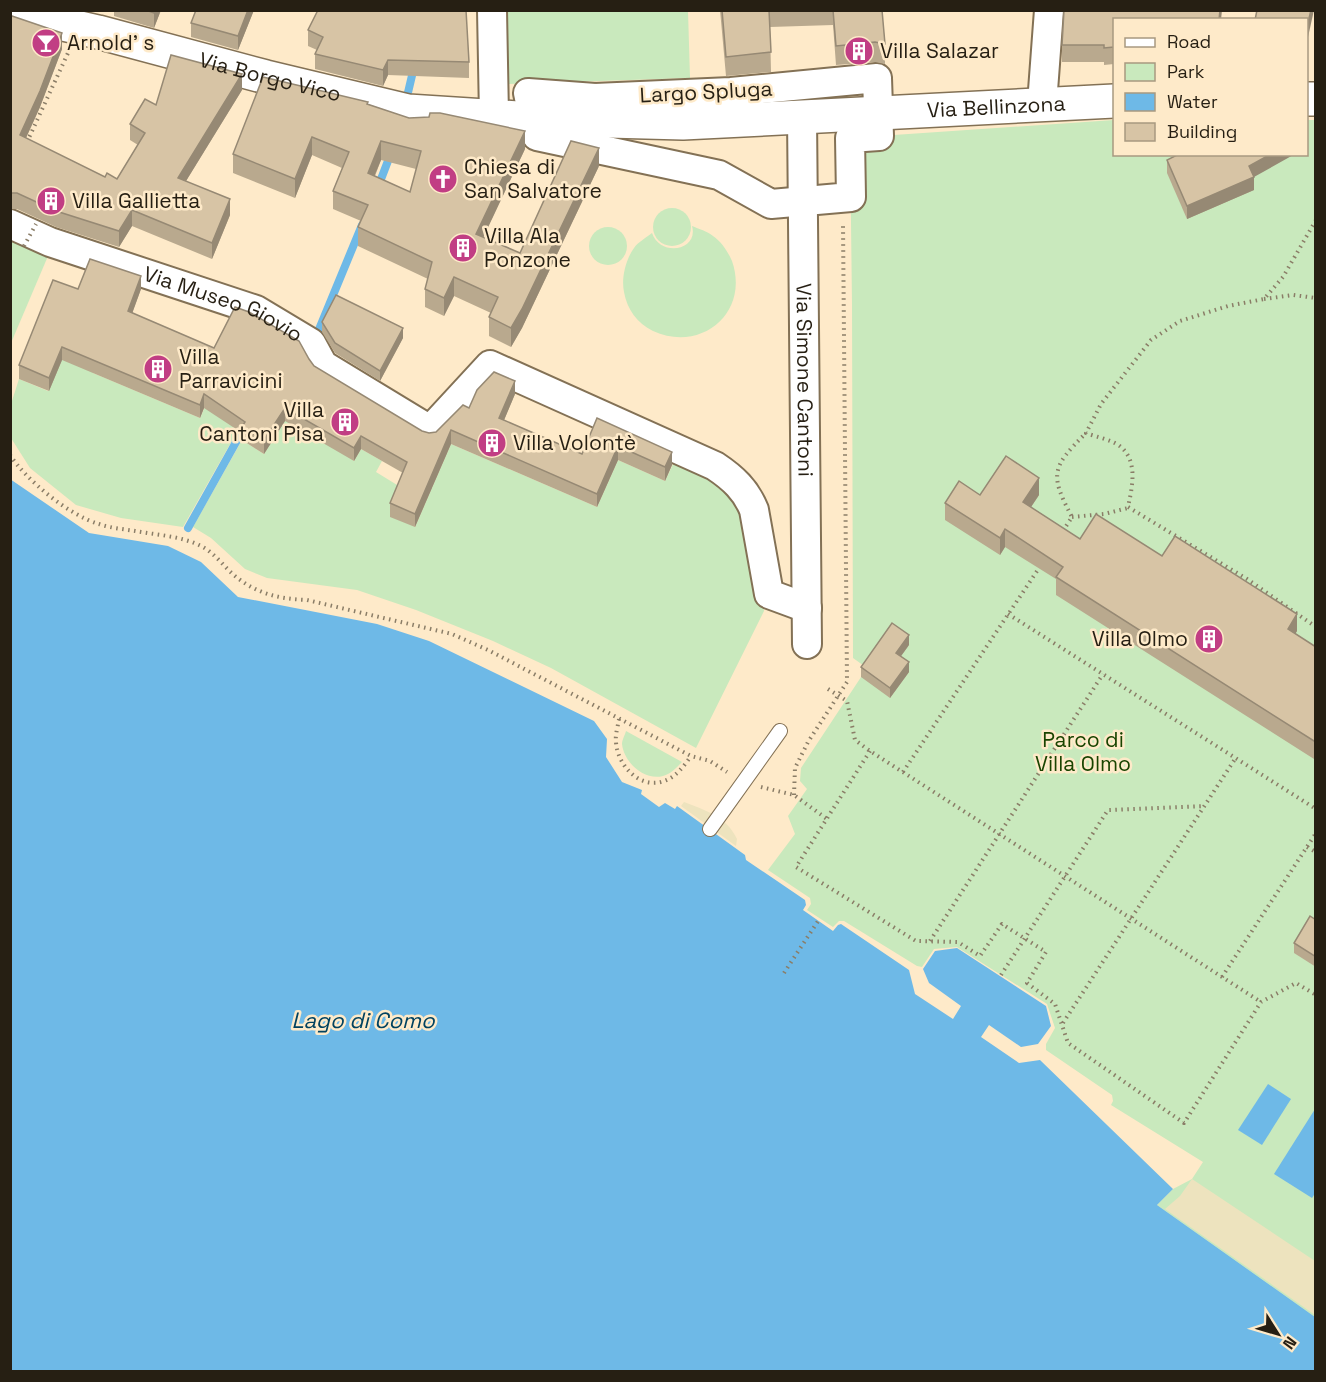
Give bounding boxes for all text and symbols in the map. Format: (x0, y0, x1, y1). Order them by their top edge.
legend (1113, 18, 1308, 156)
bar icon: Arnold' s (30, 27, 62, 59)
place label: Arnold' s (67, 29, 154, 56)
text: Road (1167, 30, 1211, 53)
building icon: Villa Salazar (843, 35, 875, 67)
place label: Villa Salazar (880, 37, 999, 64)
street label: Via Borgo Vico (196, 46, 344, 107)
text: Park (1167, 60, 1205, 83)
street label: Largo Spluga (639, 75, 773, 108)
street label: Via Bellinzona (926, 89, 1066, 124)
text: Water (1167, 90, 1218, 113)
text: Building (1167, 120, 1237, 143)
place label: Chiesa di San Salvatore (464, 153, 602, 204)
church icon: Chiesa di San Salvatore (427, 163, 459, 195)
building icon: Villa Gallietta (35, 185, 67, 217)
place label: Villa Gallietta (72, 187, 200, 214)
place label: Villa Ala Ponzone (484, 222, 571, 273)
building icon: Villa Ala Ponzone (447, 232, 479, 264)
street label: Via Museo Giovio (140, 260, 308, 348)
street label: Via Simone Cantoni (791, 283, 819, 477)
place label: Villa Parravicini (179, 343, 283, 394)
building icon: Villa Parravicini (142, 353, 174, 385)
place label: Villa Cantoni Pisa (199, 396, 324, 447)
building icon: Villa Cantoni Pisa (329, 406, 361, 438)
building icon: Villa Volontè (476, 427, 508, 459)
place label: Villa Volontè (513, 429, 636, 456)
building icon: Villa Olmo (1193, 623, 1225, 655)
place label: Villa Olmo (1092, 625, 1188, 652)
park label: Parco di Villa Olmo (1035, 726, 1131, 777)
water label: Lago di Como (291, 1006, 436, 1034)
north arrow (1248, 1304, 1308, 1364)
text: N (1278, 1332, 1301, 1353)

